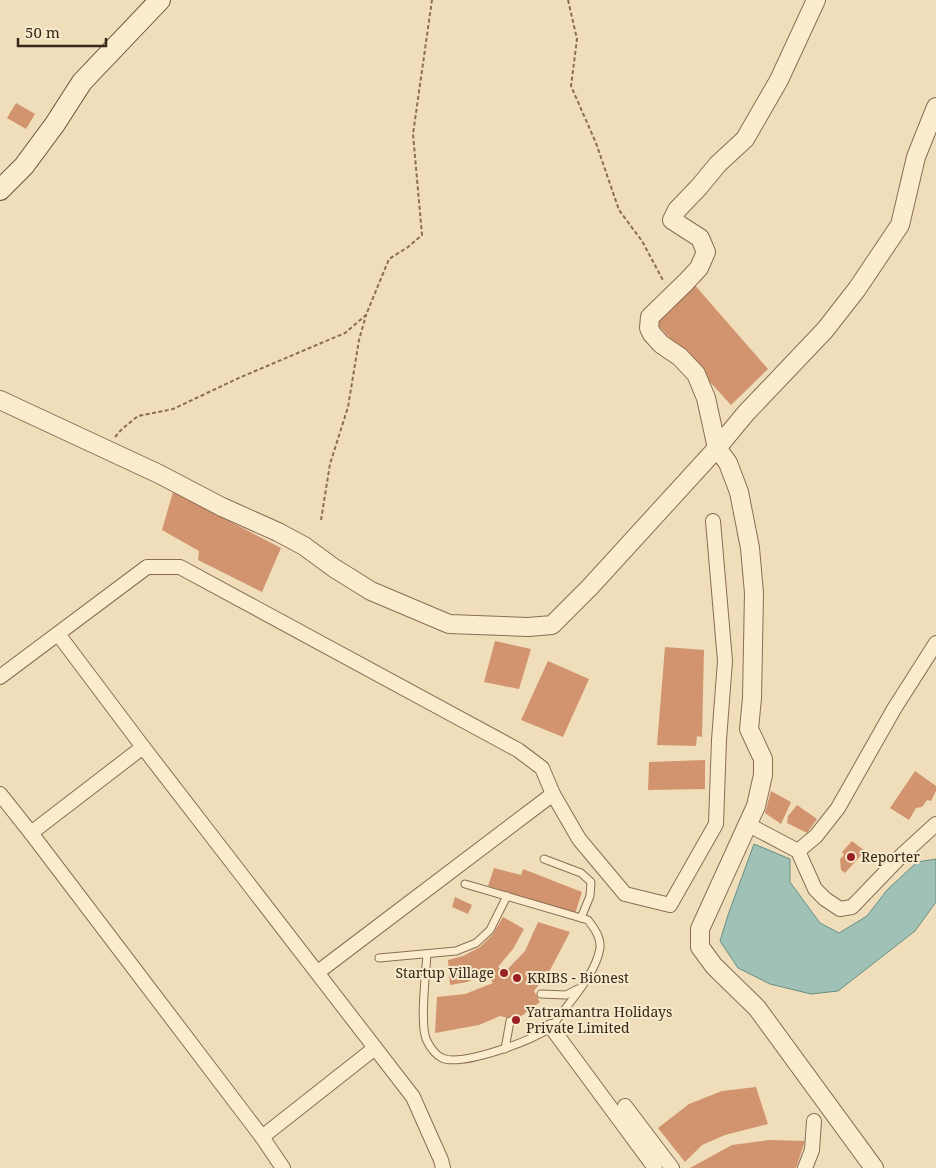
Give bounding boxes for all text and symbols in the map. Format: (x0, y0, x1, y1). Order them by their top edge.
scale bar (18, 15, 105, 47)
text: 50 m (25, 22, 60, 42)
place label: Reporter (861, 847, 920, 866)
marker: Reporter (845, 851, 857, 863)
place label: Startup Village (395, 963, 494, 982)
marker: Startup Village (498, 967, 510, 979)
place label: KRIBS - Bionest (527, 968, 629, 987)
marker: KRIBS - Bionest (511, 972, 523, 984)
place label: Yatramantra Holidays Private Limited (525, 1002, 672, 1037)
marker: Yatramantra Holidays Private Limited (510, 1014, 522, 1026)

